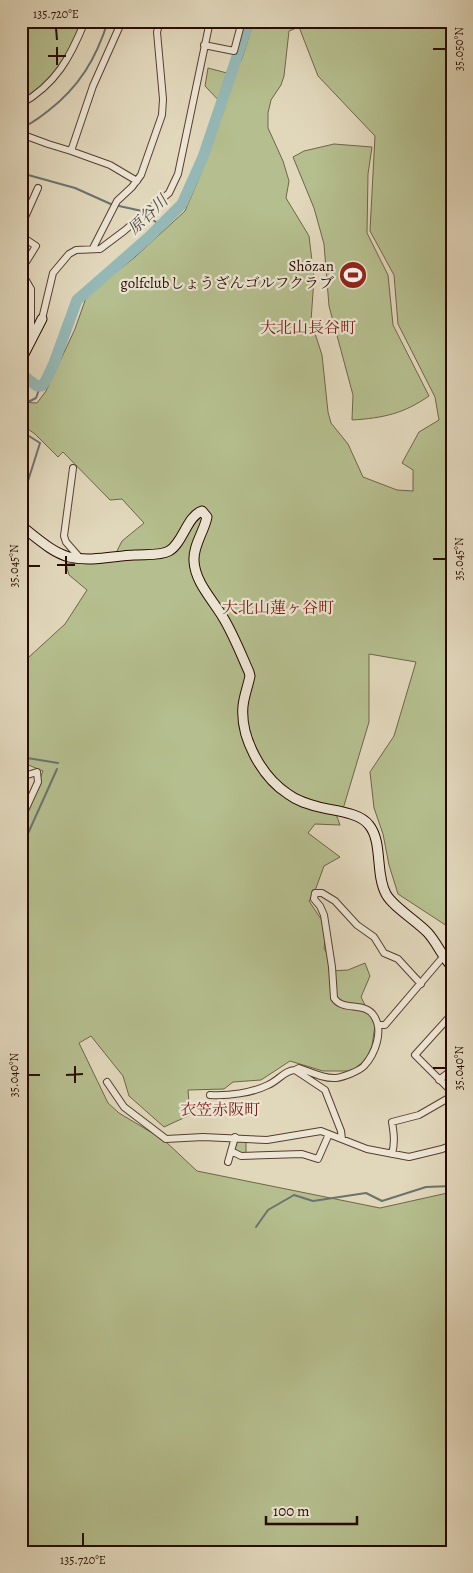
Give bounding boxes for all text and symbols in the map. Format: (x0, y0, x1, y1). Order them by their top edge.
text: 135.720°E (33, 6, 79, 22)
text: 35.050°N (451, 27, 467, 71)
water label: 原谷川 (123, 189, 174, 240)
place label: Shõzan golfclubしょうざんゴルフクラブ (120, 256, 334, 293)
sports icon: Shõzan golfclubしょうざんゴルフクラブ (338, 260, 368, 290)
district label: 大北山長谷町 (260, 317, 356, 339)
text: 35.045°N (451, 537, 467, 581)
text: 35.045°N (6, 544, 22, 588)
district label: 大北山蓮ヶ谷町 (222, 597, 334, 619)
text: 35.040°N (451, 1045, 467, 1090)
text: 35.040°N (6, 1052, 22, 1097)
district label: 衣笠赤阪町 (180, 1099, 260, 1121)
scale bar (266, 1493, 357, 1525)
text: 100 m (273, 1501, 310, 1521)
text: 135.720°E (60, 1552, 106, 1568)

